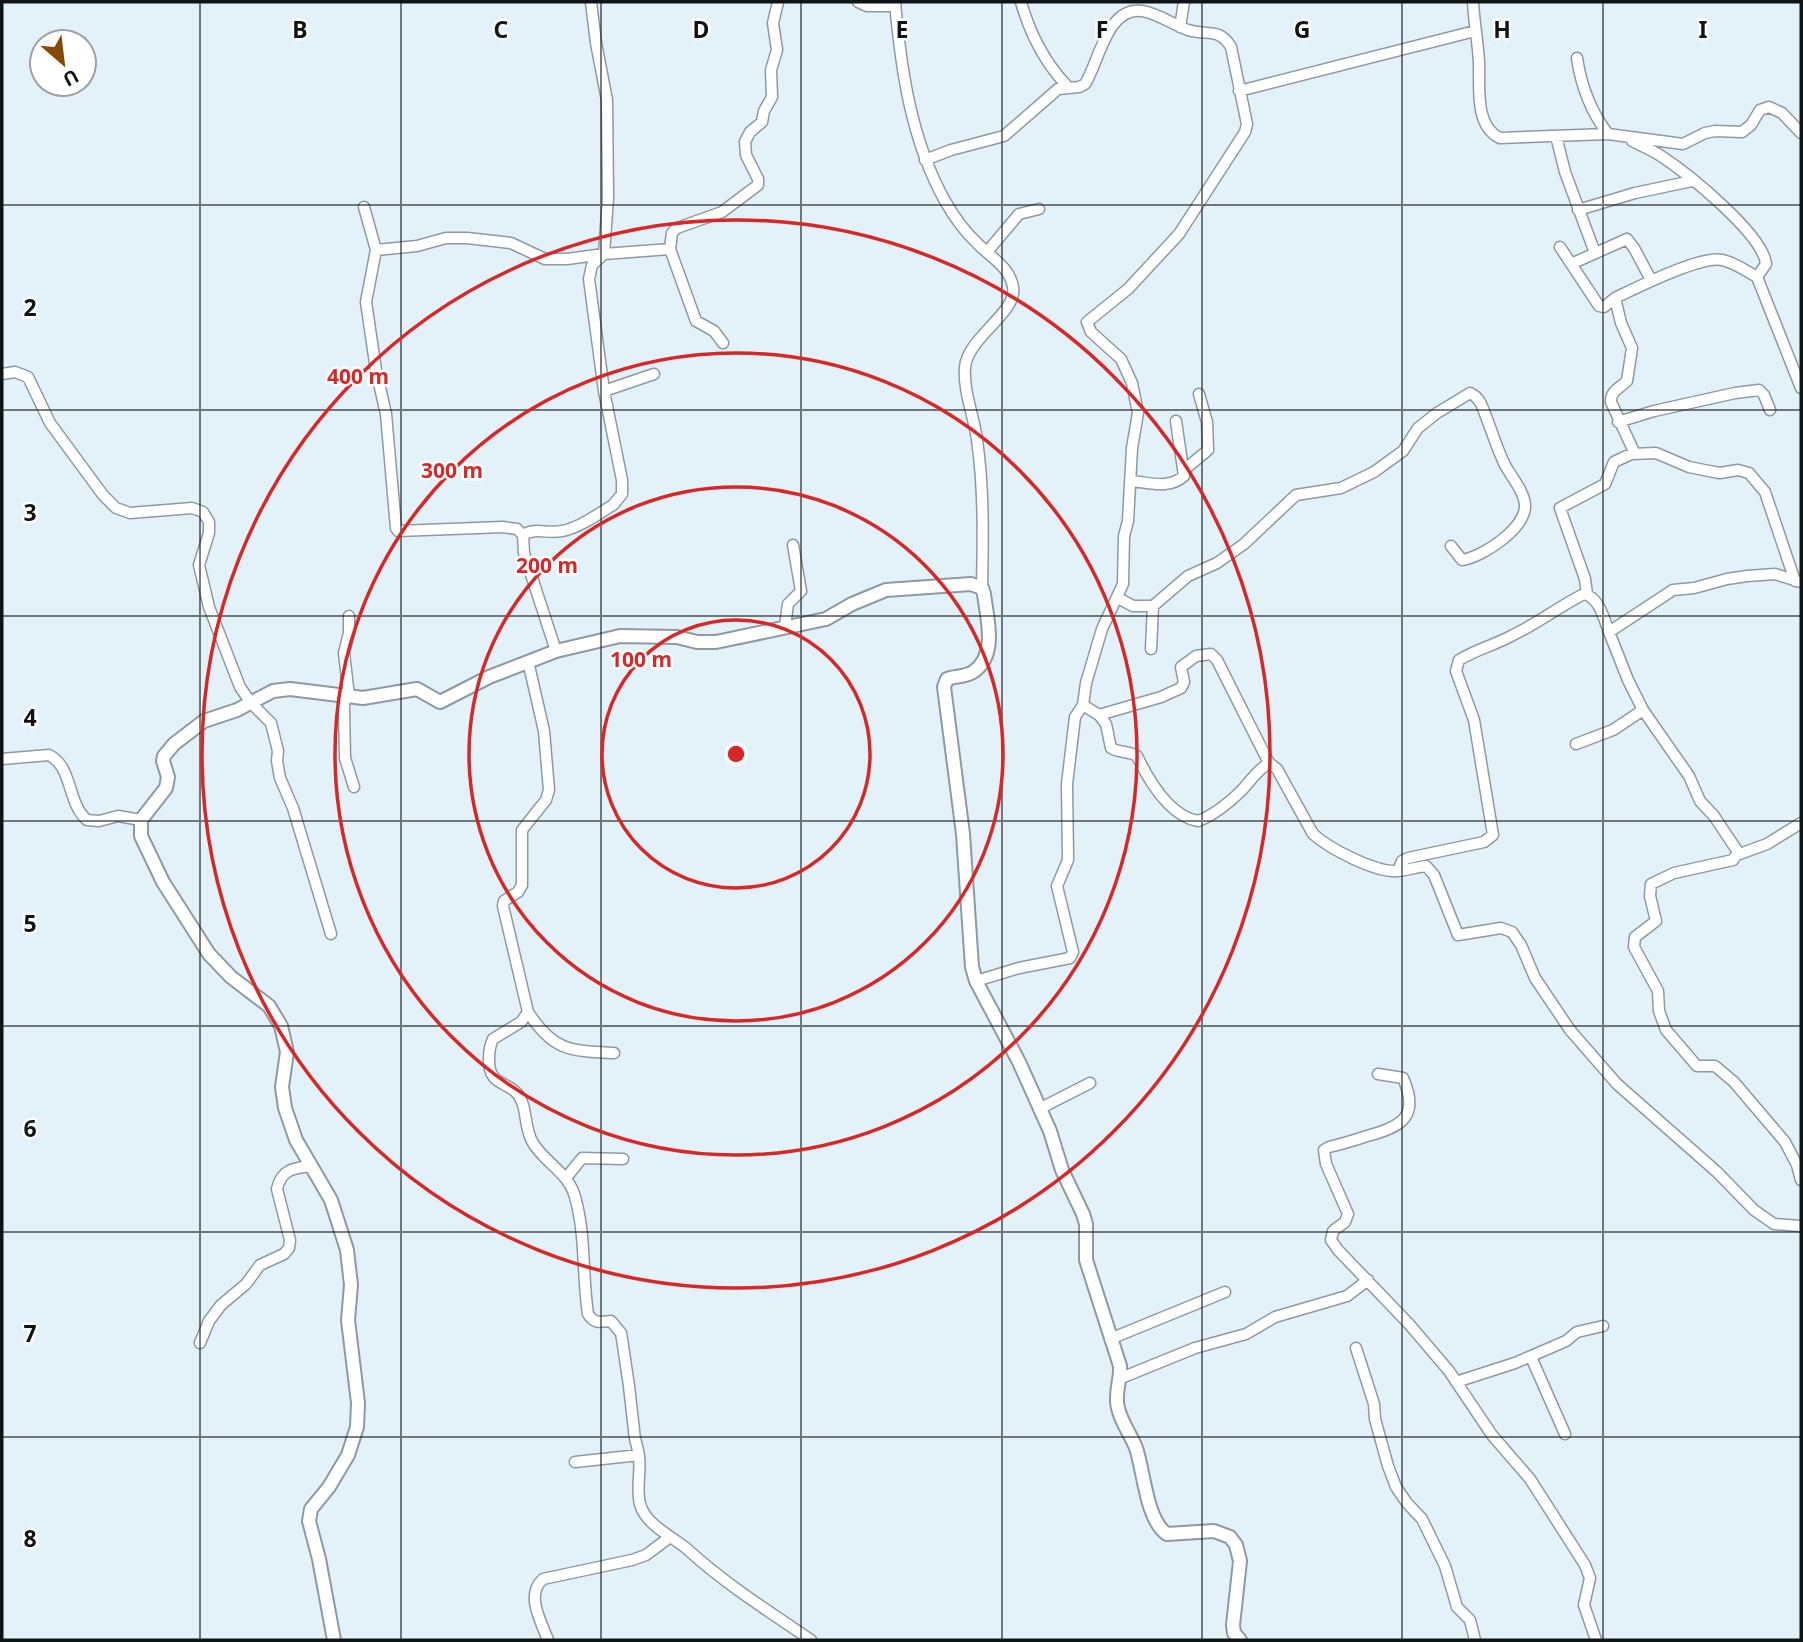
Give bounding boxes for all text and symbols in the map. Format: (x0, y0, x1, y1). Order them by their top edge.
text: B (292, 13, 308, 45)
text: C (494, 13, 509, 45)
text: D (693, 13, 709, 45)
text: E (896, 13, 908, 45)
text: F (1096, 13, 1108, 45)
text: G (1294, 13, 1310, 45)
text: H (1493, 13, 1511, 45)
text: I (1699, 13, 1708, 45)
north arrow (28, 28, 98, 98)
text: U (59, 63, 83, 93)
text: 2 (23, 291, 37, 323)
text: 400 m (327, 362, 389, 390)
text: 300 m (421, 456, 483, 484)
text: 3 (23, 496, 37, 528)
text: 200 m (516, 551, 578, 579)
text: 100 m (610, 645, 672, 673)
text: 4 (23, 701, 37, 733)
centre of rings (724, 742, 748, 766)
text: 5 (23, 907, 37, 939)
text: 6 (23, 1112, 37, 1144)
text: 7 (23, 1317, 37, 1349)
text: 8 (23, 1522, 37, 1554)

